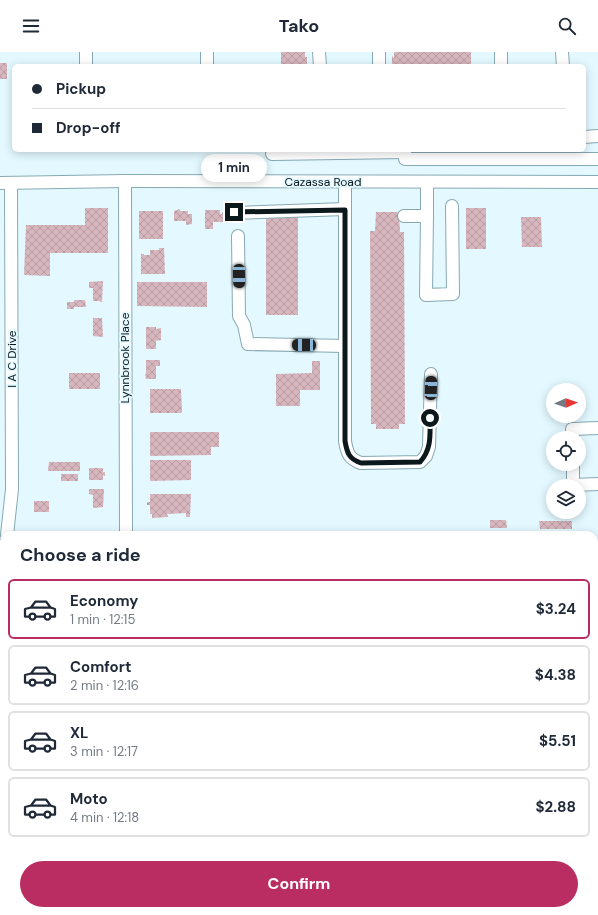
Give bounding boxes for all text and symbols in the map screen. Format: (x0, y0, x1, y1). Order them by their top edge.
text: Tako (279, 14, 319, 38)
icon: menu (20, 15, 42, 37)
icon: search (556, 15, 578, 37)
text: Pickup (56, 79, 106, 99)
text: Drop-off (56, 118, 121, 138)
callout: 1 min (201, 154, 267, 182)
text: 1 min (218, 159, 250, 176)
street label: Cazassa Road (285, 174, 361, 190)
route end (225, 203, 243, 221)
car (233, 264, 245, 288)
street label: Lynnbrook Place (117, 312, 133, 404)
street label: I A C Drive (4, 330, 20, 388)
car (292, 339, 316, 351)
car (425, 376, 437, 400)
north arrow (546, 383, 586, 423)
map controls (546, 383, 586, 519)
route start (421, 409, 439, 427)
button: locate (546, 431, 586, 471)
button: layers (546, 479, 586, 519)
text: Choose a ride (20, 543, 141, 567)
icon: car (22, 591, 58, 627)
text: Economy (70, 591, 138, 611)
text: $3.24 (536, 599, 576, 619)
text: 1 min · 12:15 (70, 611, 135, 628)
icon: car (22, 657, 58, 693)
text: Comfort (70, 657, 131, 677)
text: $4.38 (535, 665, 576, 685)
text: 2 min · 12:16 (70, 677, 139, 694)
icon: car (22, 723, 58, 759)
text: XL (70, 723, 88, 743)
text: $5.51 (539, 731, 576, 751)
text: 3 min · 12:17 (70, 743, 138, 760)
icon: car (22, 789, 58, 825)
text: Moto (70, 789, 108, 809)
text: $2.88 (536, 797, 576, 817)
text: 4 min · 12:18 (70, 809, 139, 826)
button: Confirm (20, 861, 578, 907)

